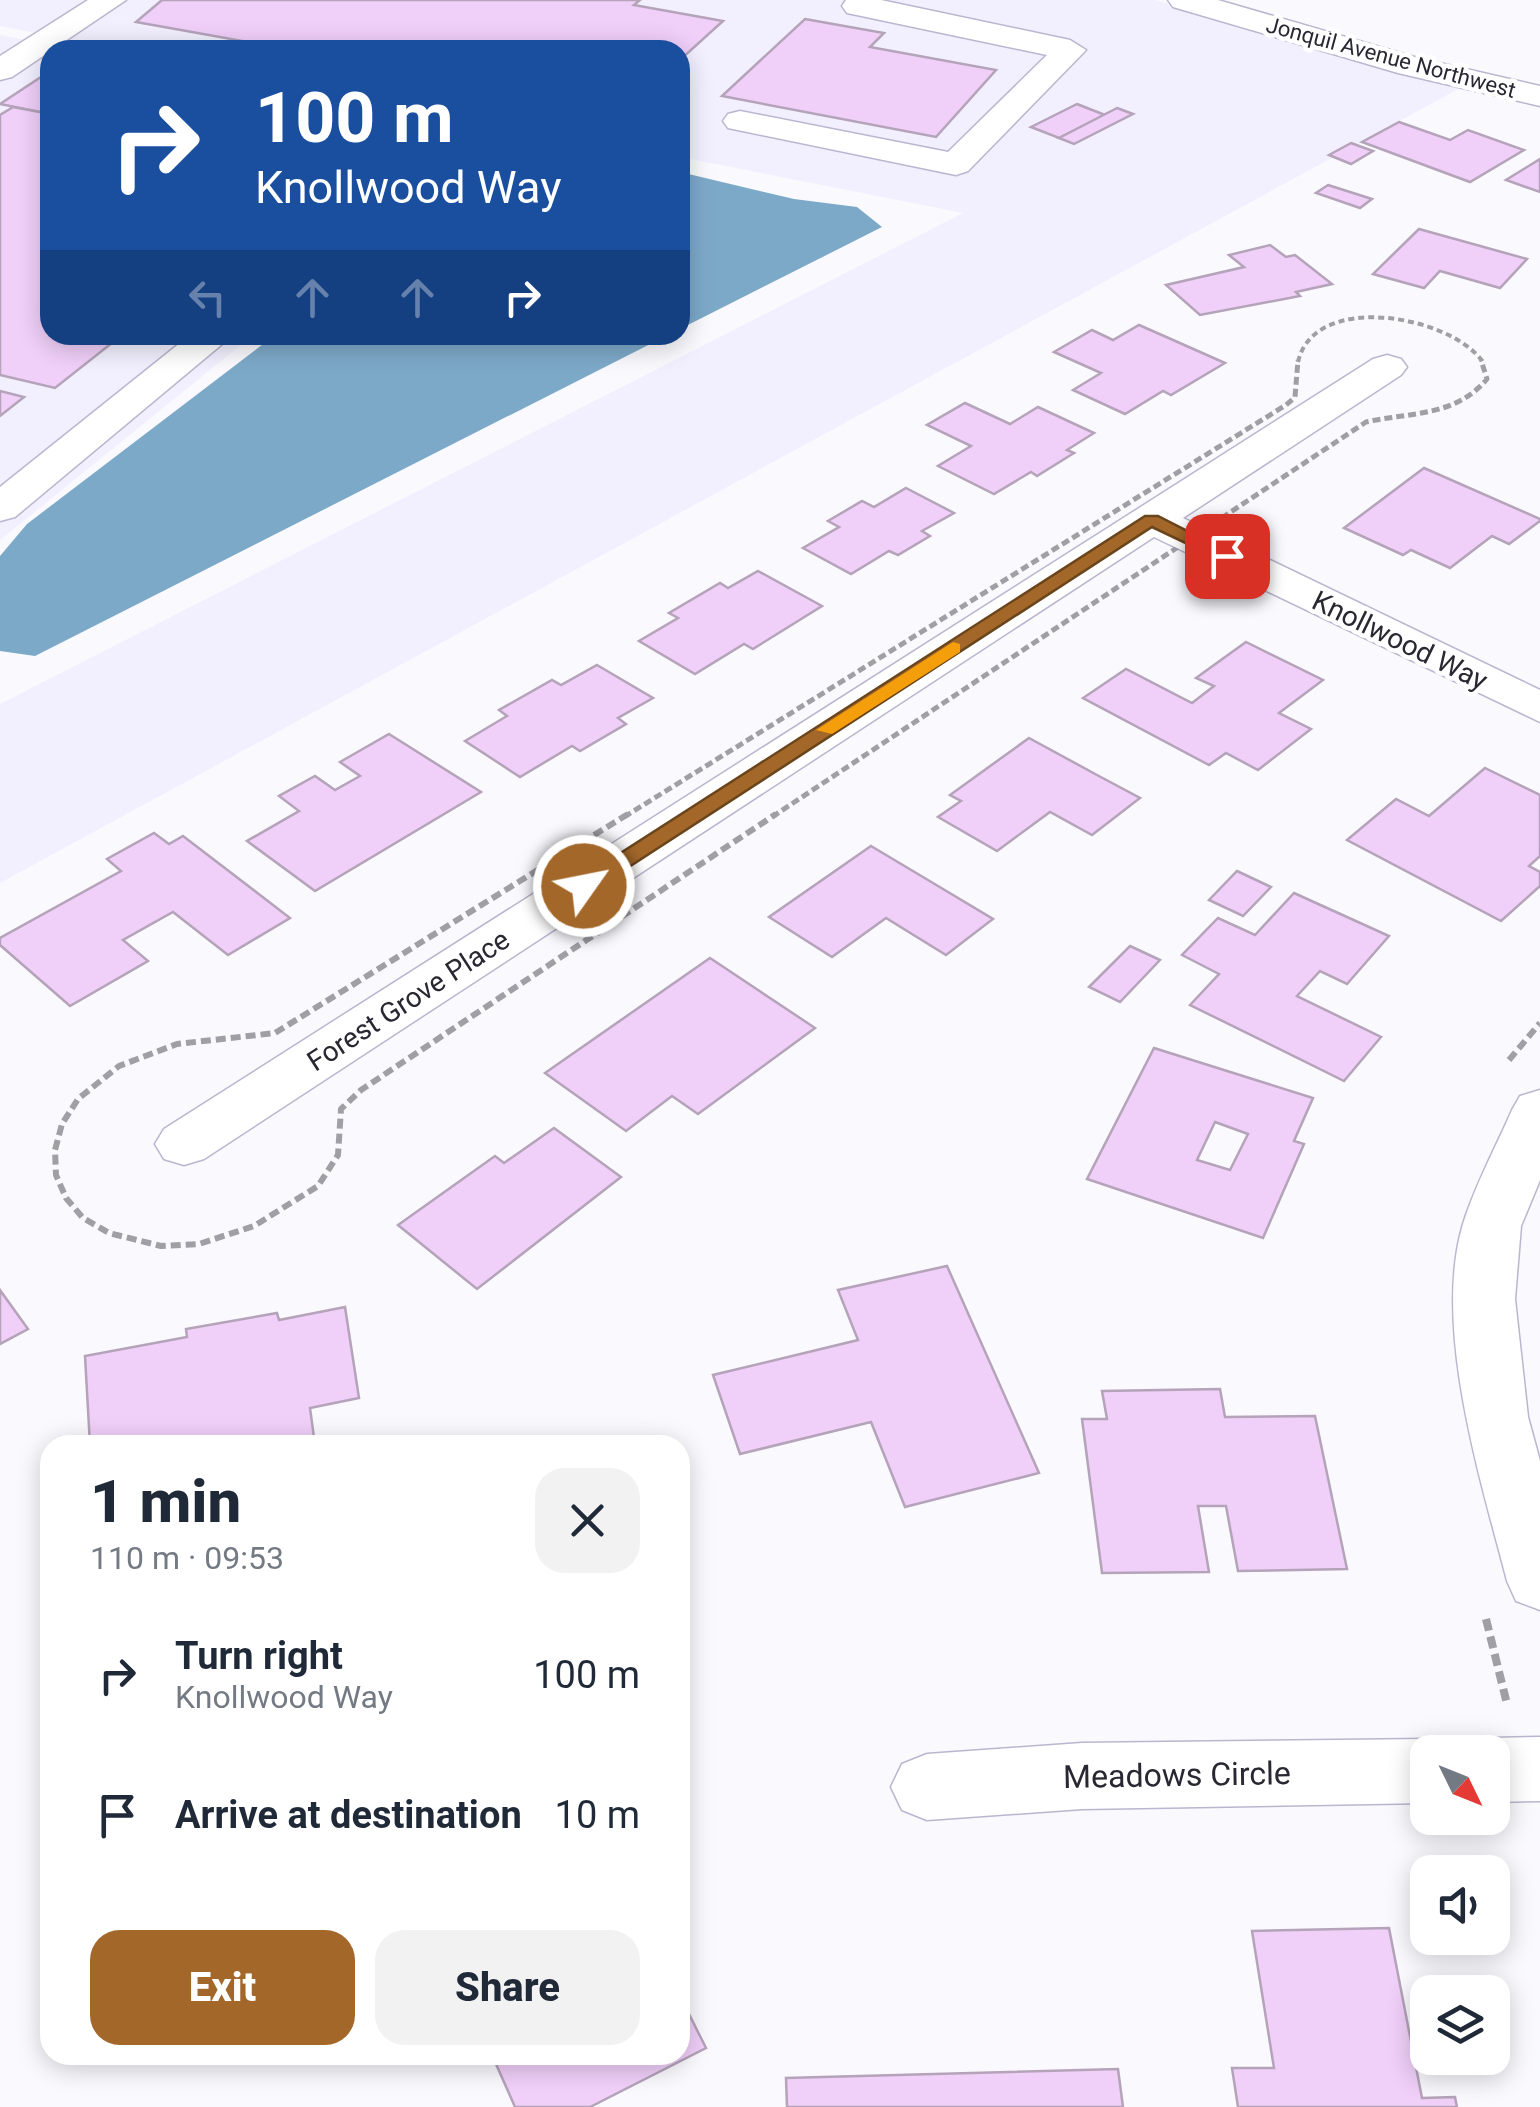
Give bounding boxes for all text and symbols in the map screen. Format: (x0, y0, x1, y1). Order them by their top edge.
street label: Jonquil Avenue Northwest (1263, 12, 1518, 103)
text: 100 m (255, 77, 454, 159)
icon: right (90, 80, 220, 210)
text: Knollwood Way (255, 161, 561, 214)
icon: left (180, 270, 235, 325)
icon: ahead (285, 270, 340, 325)
icon: ahead (390, 270, 445, 325)
icon: right (495, 270, 550, 325)
pin (1185, 514, 1270, 599)
icon: arrive (1200, 529, 1255, 584)
street label: Knollwood Way (1307, 584, 1493, 697)
position arrow (532, 834, 636, 938)
street label: Forest Grove Place (301, 923, 515, 1078)
text: 1 min (90, 1466, 241, 1537)
button: close (535, 1468, 640, 1573)
text: 110 m · 09:53 (90, 1539, 284, 1577)
text: Turn right (175, 1634, 343, 1678)
icon: right (90, 1648, 145, 1703)
text: 100 m (533, 1653, 640, 1697)
text: Knollwood Way (175, 1678, 393, 1716)
north arrow (1410, 1735, 1510, 1835)
map controls (1410, 1735, 1510, 2075)
street label: Meadows Circle (1063, 1754, 1291, 1796)
icon: arrive (90, 1788, 145, 1843)
text: Arrive at destination (175, 1793, 522, 1837)
text: 10 m (555, 1793, 640, 1837)
button: sound (1410, 1855, 1510, 1955)
button: Exit (90, 1930, 355, 2045)
button: Share (375, 1930, 640, 2045)
button: layers (1410, 1975, 1510, 2075)

